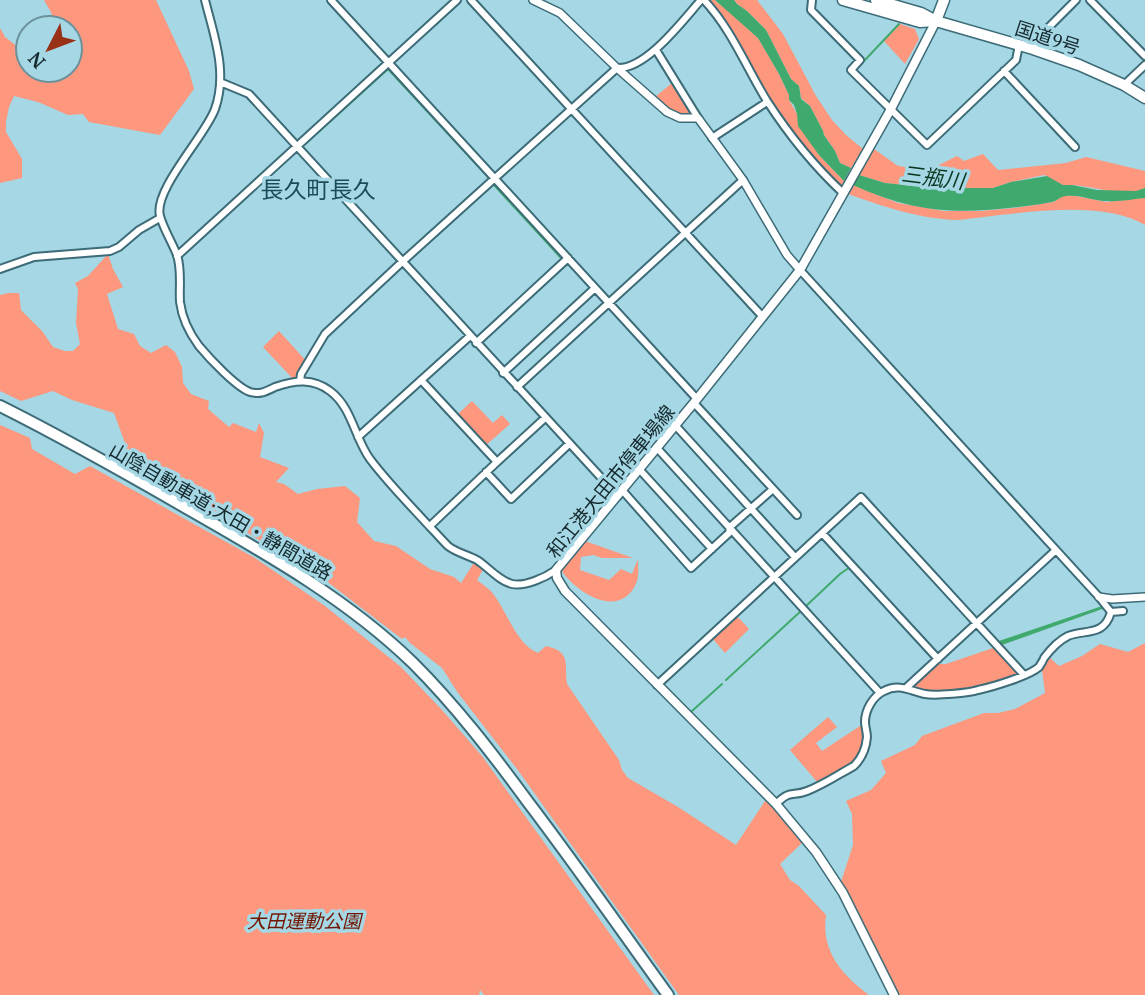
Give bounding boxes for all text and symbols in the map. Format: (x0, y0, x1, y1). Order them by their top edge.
north arrow (14, 14, 84, 84)
street label: 国道9号 (1012, 15, 1084, 59)
text: N (21, 47, 50, 74)
water label: 三瓶川 (900, 159, 968, 195)
district label: 長久町長久 (261, 174, 376, 205)
street label: 和江港大田市停車場線 (540, 399, 680, 563)
street label: 山陰自動車道;大田・静間道路 (105, 437, 337, 585)
park label: 大田運動公園 (247, 908, 364, 933)

